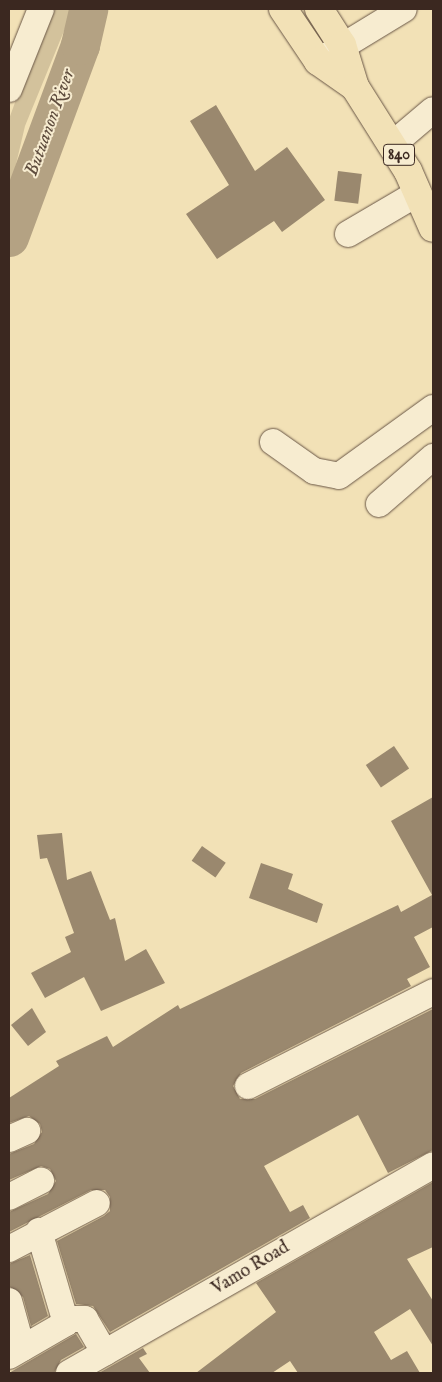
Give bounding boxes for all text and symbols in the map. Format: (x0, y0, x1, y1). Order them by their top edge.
water label: Butuanon River (21, 66, 81, 180)
road number: 840 (383, 142, 415, 168)
street label: Vamo Road (208, 1237, 294, 1301)

